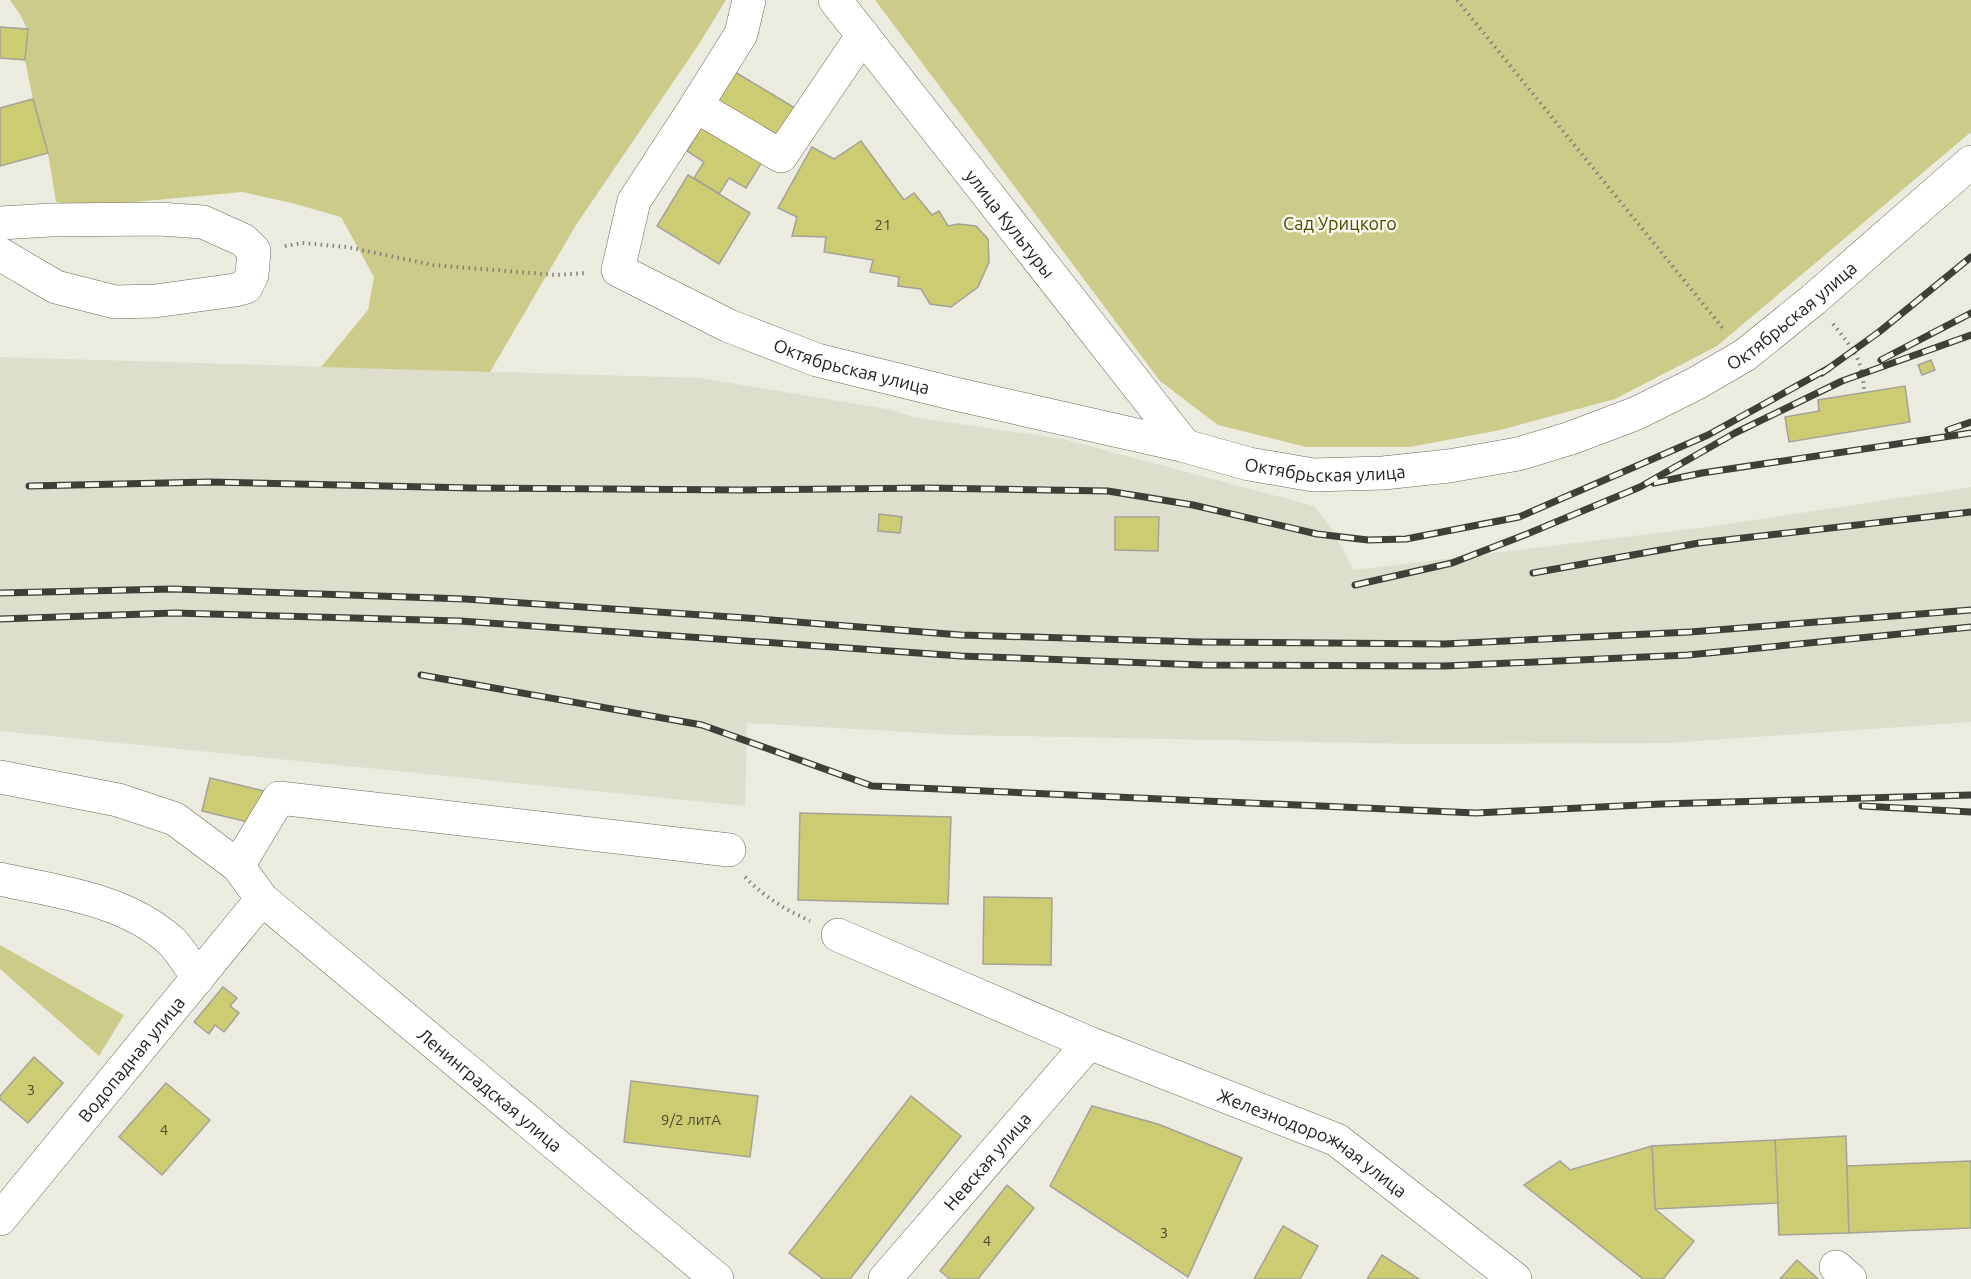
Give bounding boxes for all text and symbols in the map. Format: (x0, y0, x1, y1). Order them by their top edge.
street label: улица Культуры (962, 165, 1059, 282)
park label: Сад Урицкого (1283, 213, 1397, 233)
house number: 21 (875, 216, 891, 233)
street label: Октябрьская улица (1723, 257, 1860, 374)
street label: Октябрьская улица (771, 334, 932, 397)
street label: Октябрьская улица (1243, 453, 1406, 485)
street label: Водопадная улица (74, 992, 188, 1126)
street label: Ленинградская улица (414, 1024, 566, 1155)
house number: 3 (27, 1081, 35, 1098)
street label: Железнодорожная улица (1215, 1084, 1411, 1201)
street label: Невская улица (939, 1108, 1035, 1214)
house number: 9/2 литА (661, 1111, 721, 1128)
house number: 4 (160, 1121, 168, 1138)
house number: 3 (1160, 1224, 1168, 1241)
house number: 4 (983, 1232, 991, 1249)

